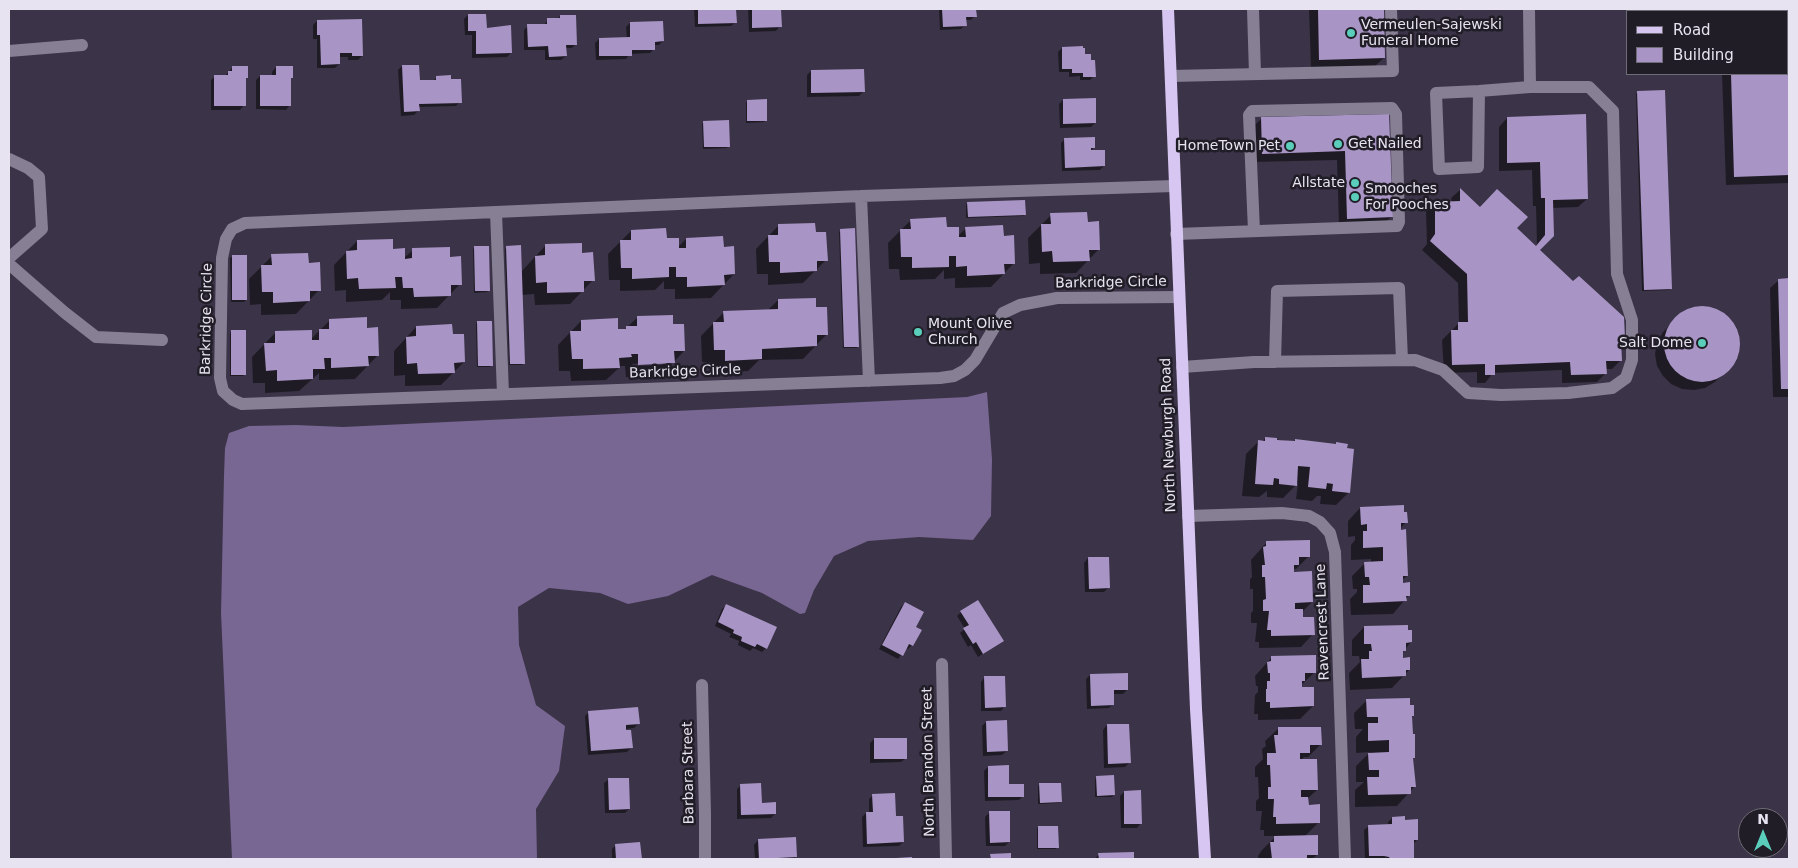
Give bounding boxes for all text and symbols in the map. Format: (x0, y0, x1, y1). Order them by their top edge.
legend (1626, 10, 1788, 75)
place label: Vermeulen-Sajewski Funeral Home (1361, 17, 1502, 49)
text: Road (1673, 21, 1711, 39)
marker: Vermeulen-Sajewski Funeral Home (1345, 27, 1357, 39)
text: Building (1673, 46, 1734, 64)
place label: Get Nailed (1348, 136, 1422, 152)
place label: HomeTown Pet (1177, 138, 1280, 154)
marker: Get Nailed (1332, 138, 1344, 150)
marker: HomeTown Pet (1284, 140, 1296, 152)
place label: Allstate (1292, 175, 1345, 191)
marker: Allstate (1349, 177, 1361, 189)
place label: Smooches For Pooches (1365, 181, 1449, 213)
marker: Smooches For Pooches (1349, 191, 1361, 203)
street label: Barkridge Circle (198, 263, 216, 375)
street label: Barkridge Circle (1055, 274, 1167, 292)
place label: Mount Olive Church (928, 316, 1012, 348)
marker: Mount Olive Church (912, 326, 924, 338)
place label: Salt Dome (1619, 335, 1692, 351)
marker: Salt Dome (1696, 337, 1708, 349)
street label: North Newburgh Road (1158, 357, 1180, 513)
street label: Barkridge Circle (629, 362, 741, 382)
street label: Ravencrest Lane (1313, 563, 1333, 681)
street label: North Brandon Street (919, 687, 939, 837)
street label: Barbara Street (680, 721, 698, 825)
north arrow (1738, 808, 1788, 858)
text: N (1757, 811, 1769, 827)

